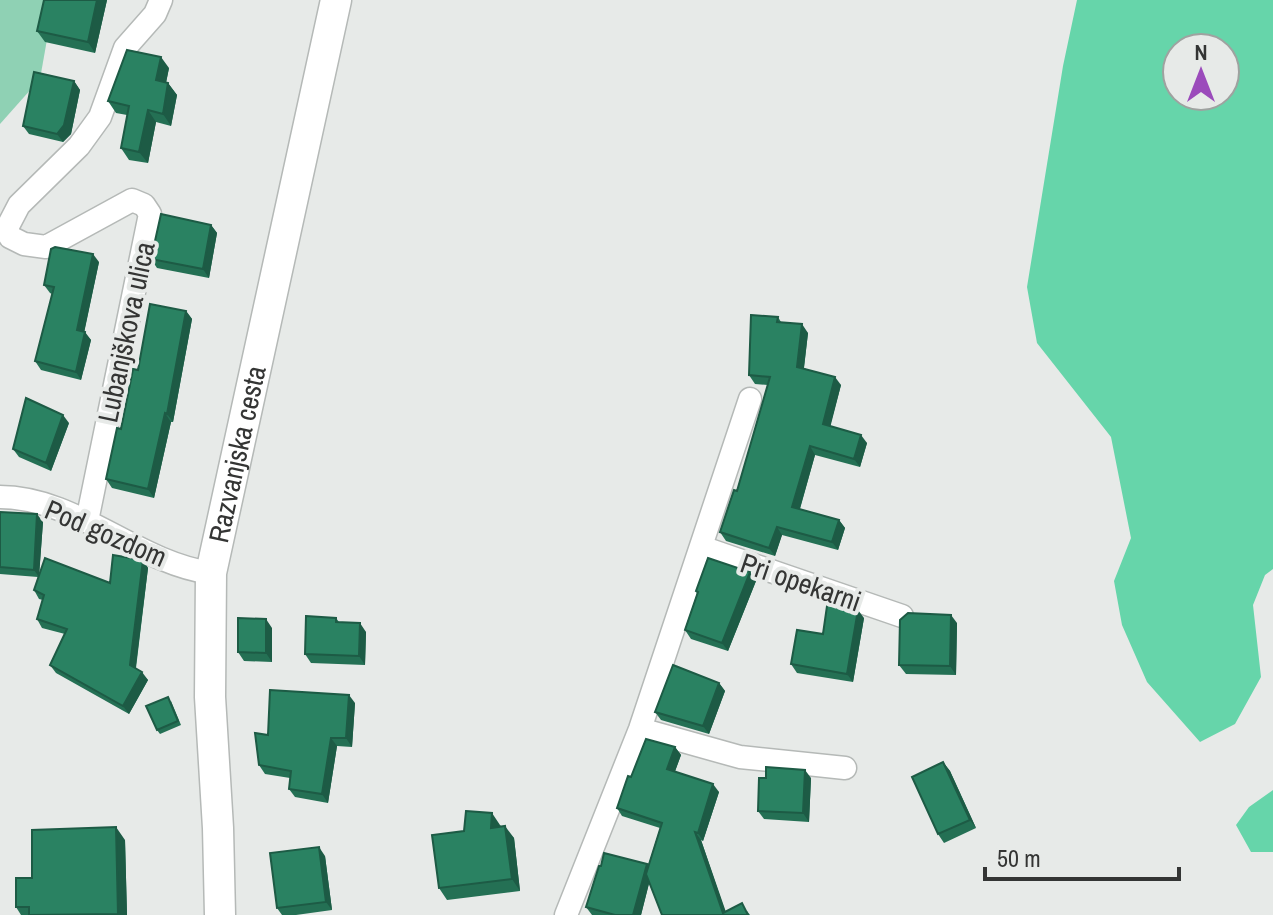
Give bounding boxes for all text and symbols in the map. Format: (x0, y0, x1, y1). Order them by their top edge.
north arrow (1161, 32, 1241, 112)
text: N (1194, 37, 1208, 67)
street label: Lubanjškova ulica (88, 238, 164, 426)
street label: Razvanjska cesta (199, 362, 275, 546)
street label: Pod gozdom (39, 490, 173, 576)
street label: Pri opekarni (736, 544, 866, 620)
scale bar (985, 831, 1179, 881)
text: 50 m (997, 842, 1041, 874)

